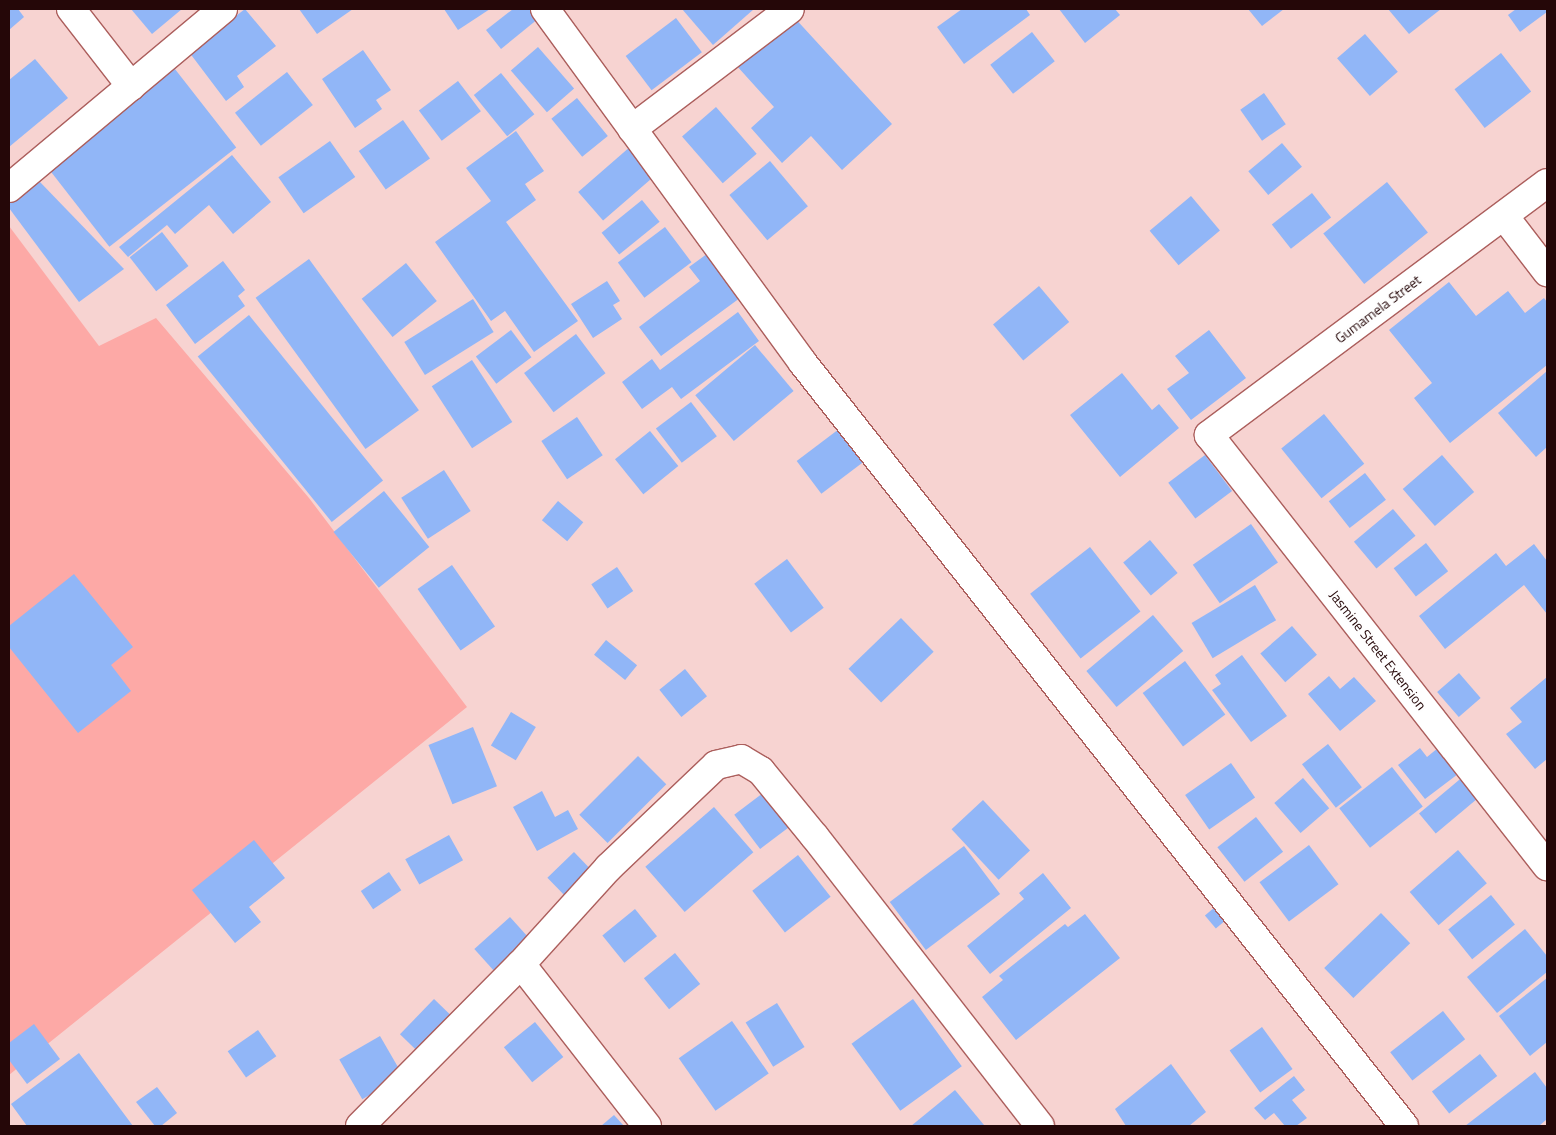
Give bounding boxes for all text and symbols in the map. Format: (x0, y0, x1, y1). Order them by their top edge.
street label: Gumamela Street (1332, 271, 1424, 347)
street label: Jasmine Street Extension (1326, 587, 1430, 713)

